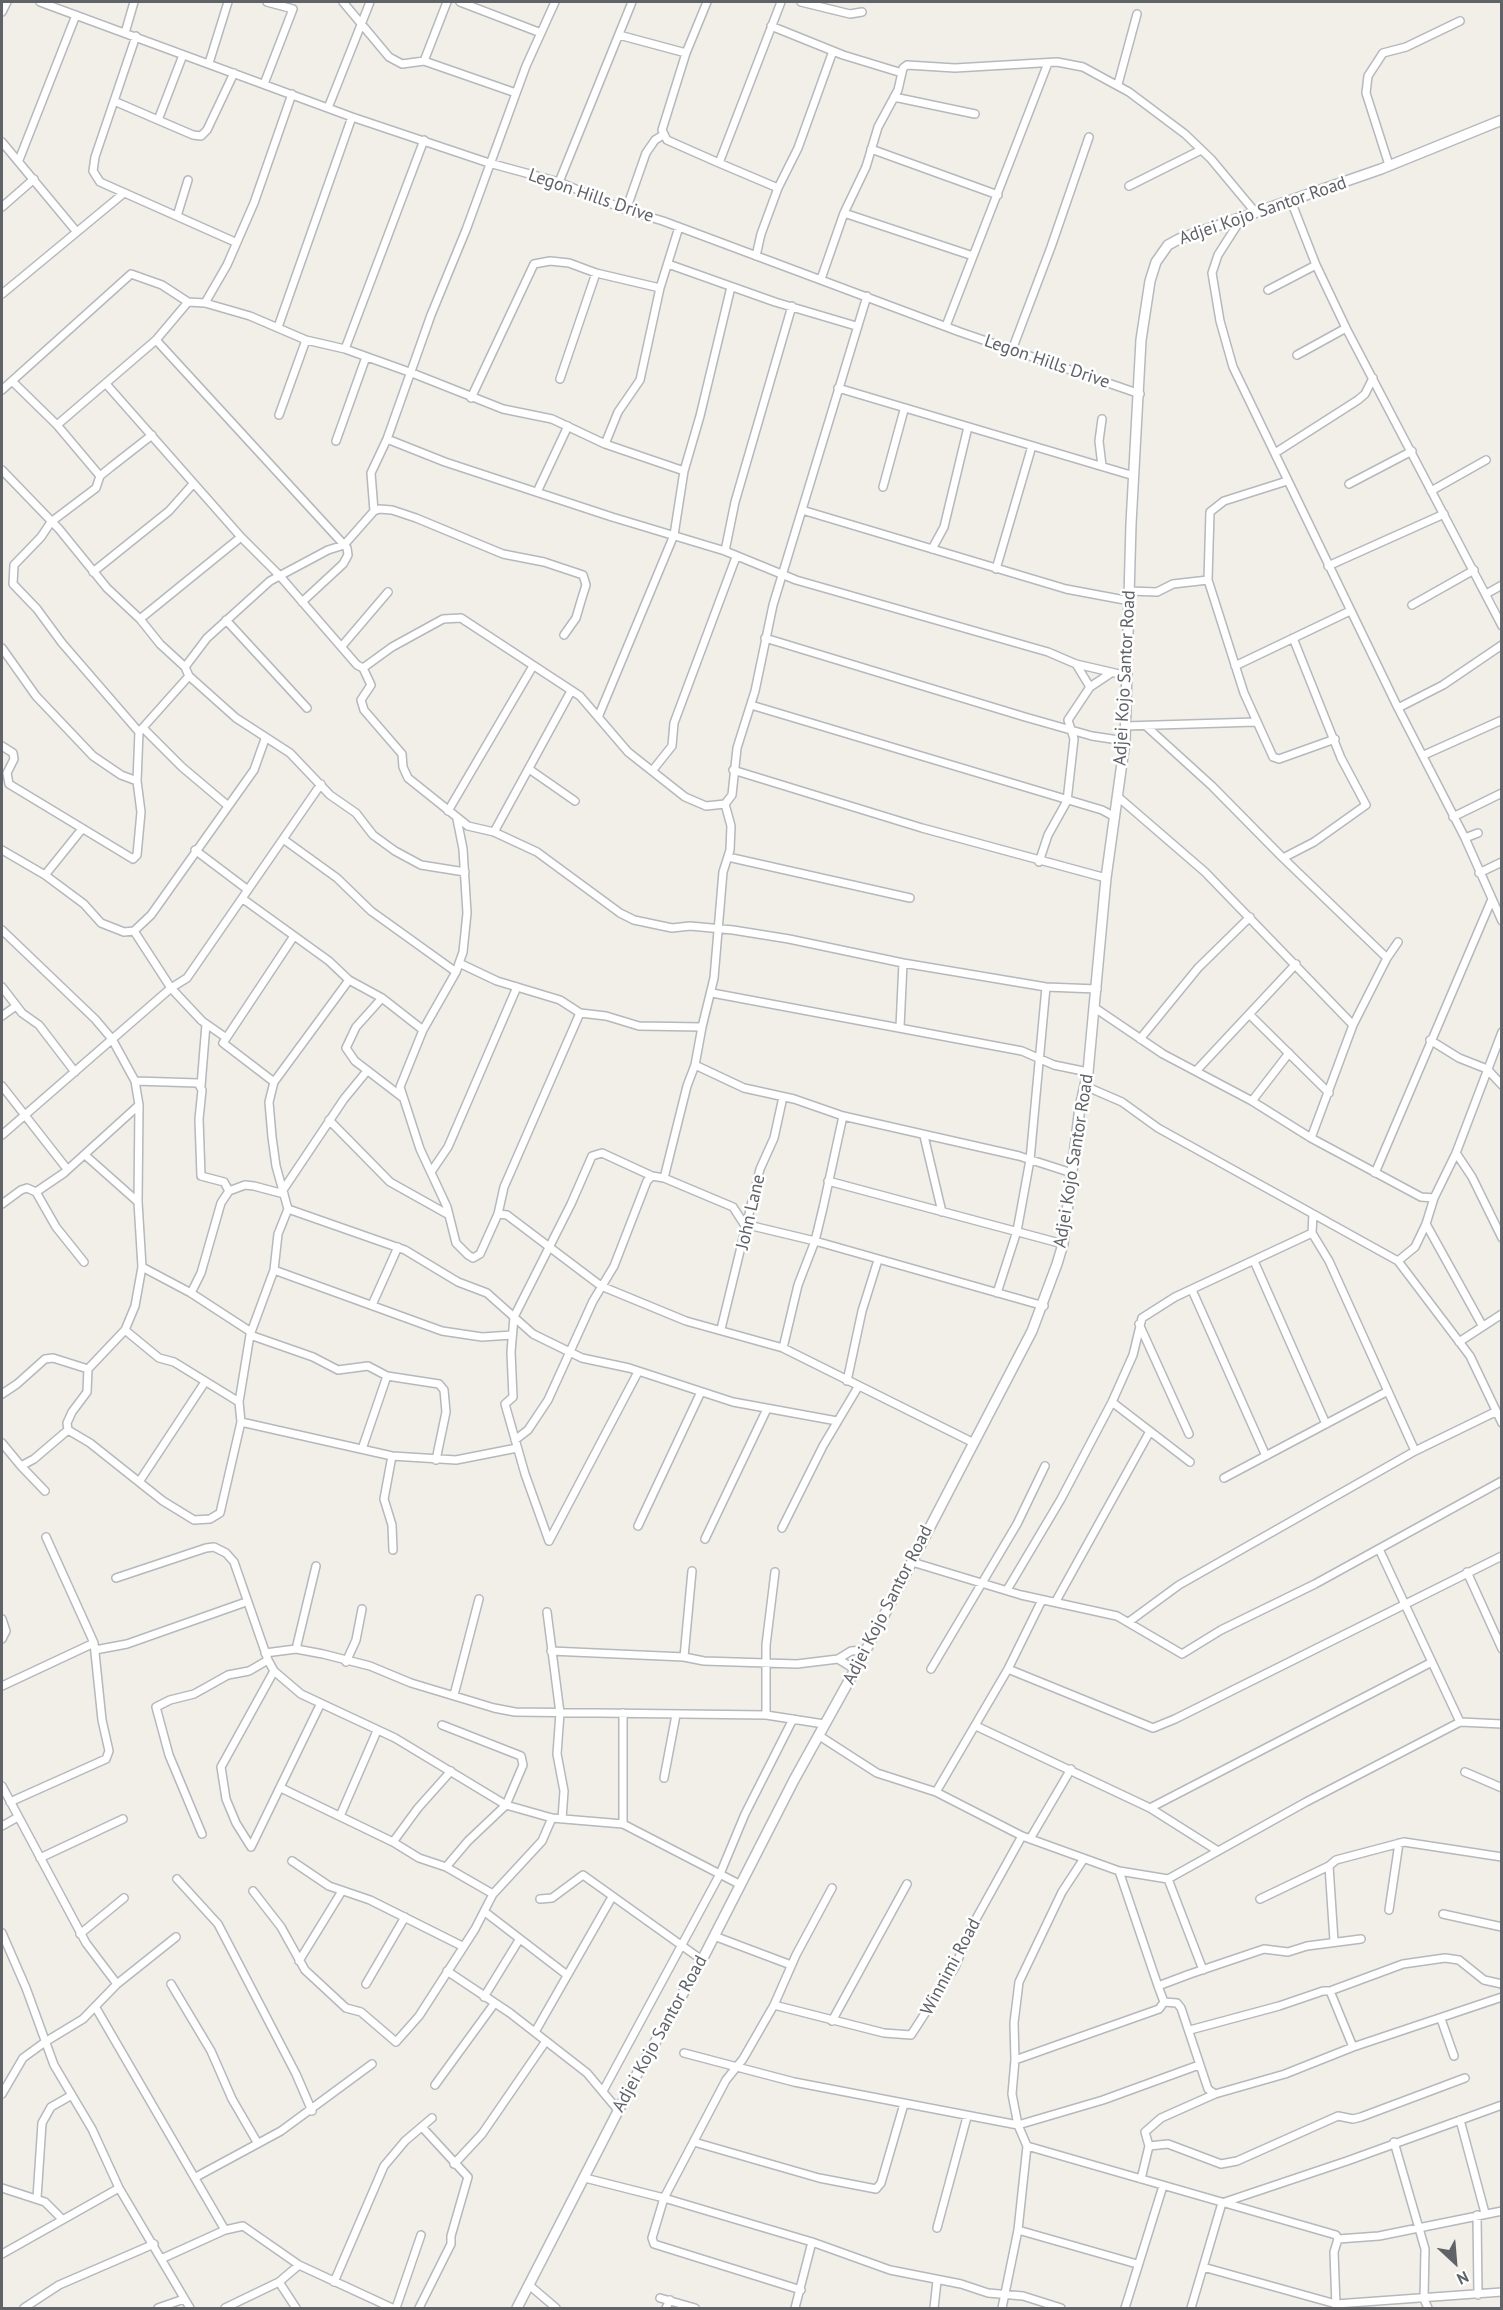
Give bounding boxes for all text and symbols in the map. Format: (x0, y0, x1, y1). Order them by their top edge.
street label: Legon Hills Drive (525, 164, 657, 228)
street label: Adjei Kojo Santor Road (1176, 172, 1350, 250)
street label: Legon Hills Drive (981, 330, 1113, 394)
street label: Adjei Kojo Santor Road (1110, 590, 1140, 766)
street label: Adjei Kojo Santor Road (1050, 1073, 1098, 1249)
street label: John Lane (732, 1172, 770, 1252)
street label: Adjei Kojo Santor Road (838, 1522, 938, 1688)
street label: Winnimi Road (916, 1915, 986, 2019)
street label: Adjei Kojo Santor Road (608, 1952, 712, 2116)
north arrow (1425, 2232, 1485, 2292)
text: N (1454, 2267, 1472, 2289)

